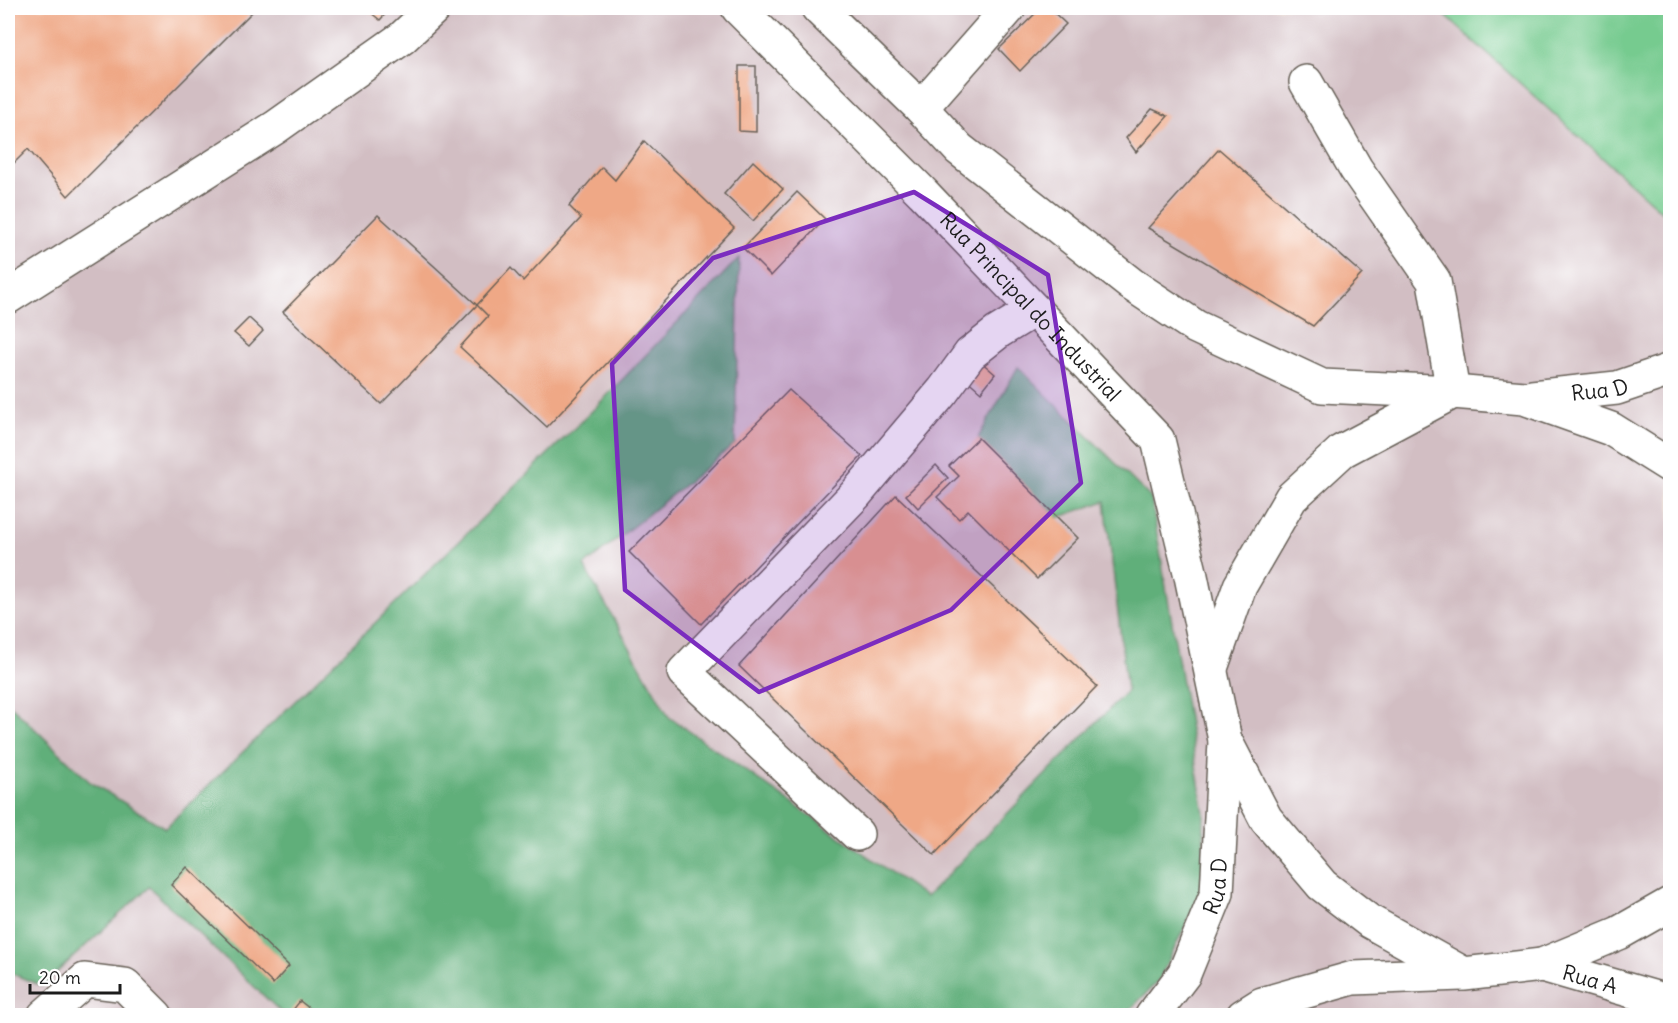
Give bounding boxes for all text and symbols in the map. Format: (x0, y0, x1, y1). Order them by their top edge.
street label: Rua Principal do Industrial (934, 206, 1127, 407)
street label: Rua D (1570, 372, 1632, 406)
street label: Rua D (1196, 857, 1232, 918)
scale bar (30, 957, 120, 995)
street label: Rua A (1559, 958, 1621, 1000)
text: 20 m (39, 966, 81, 989)

